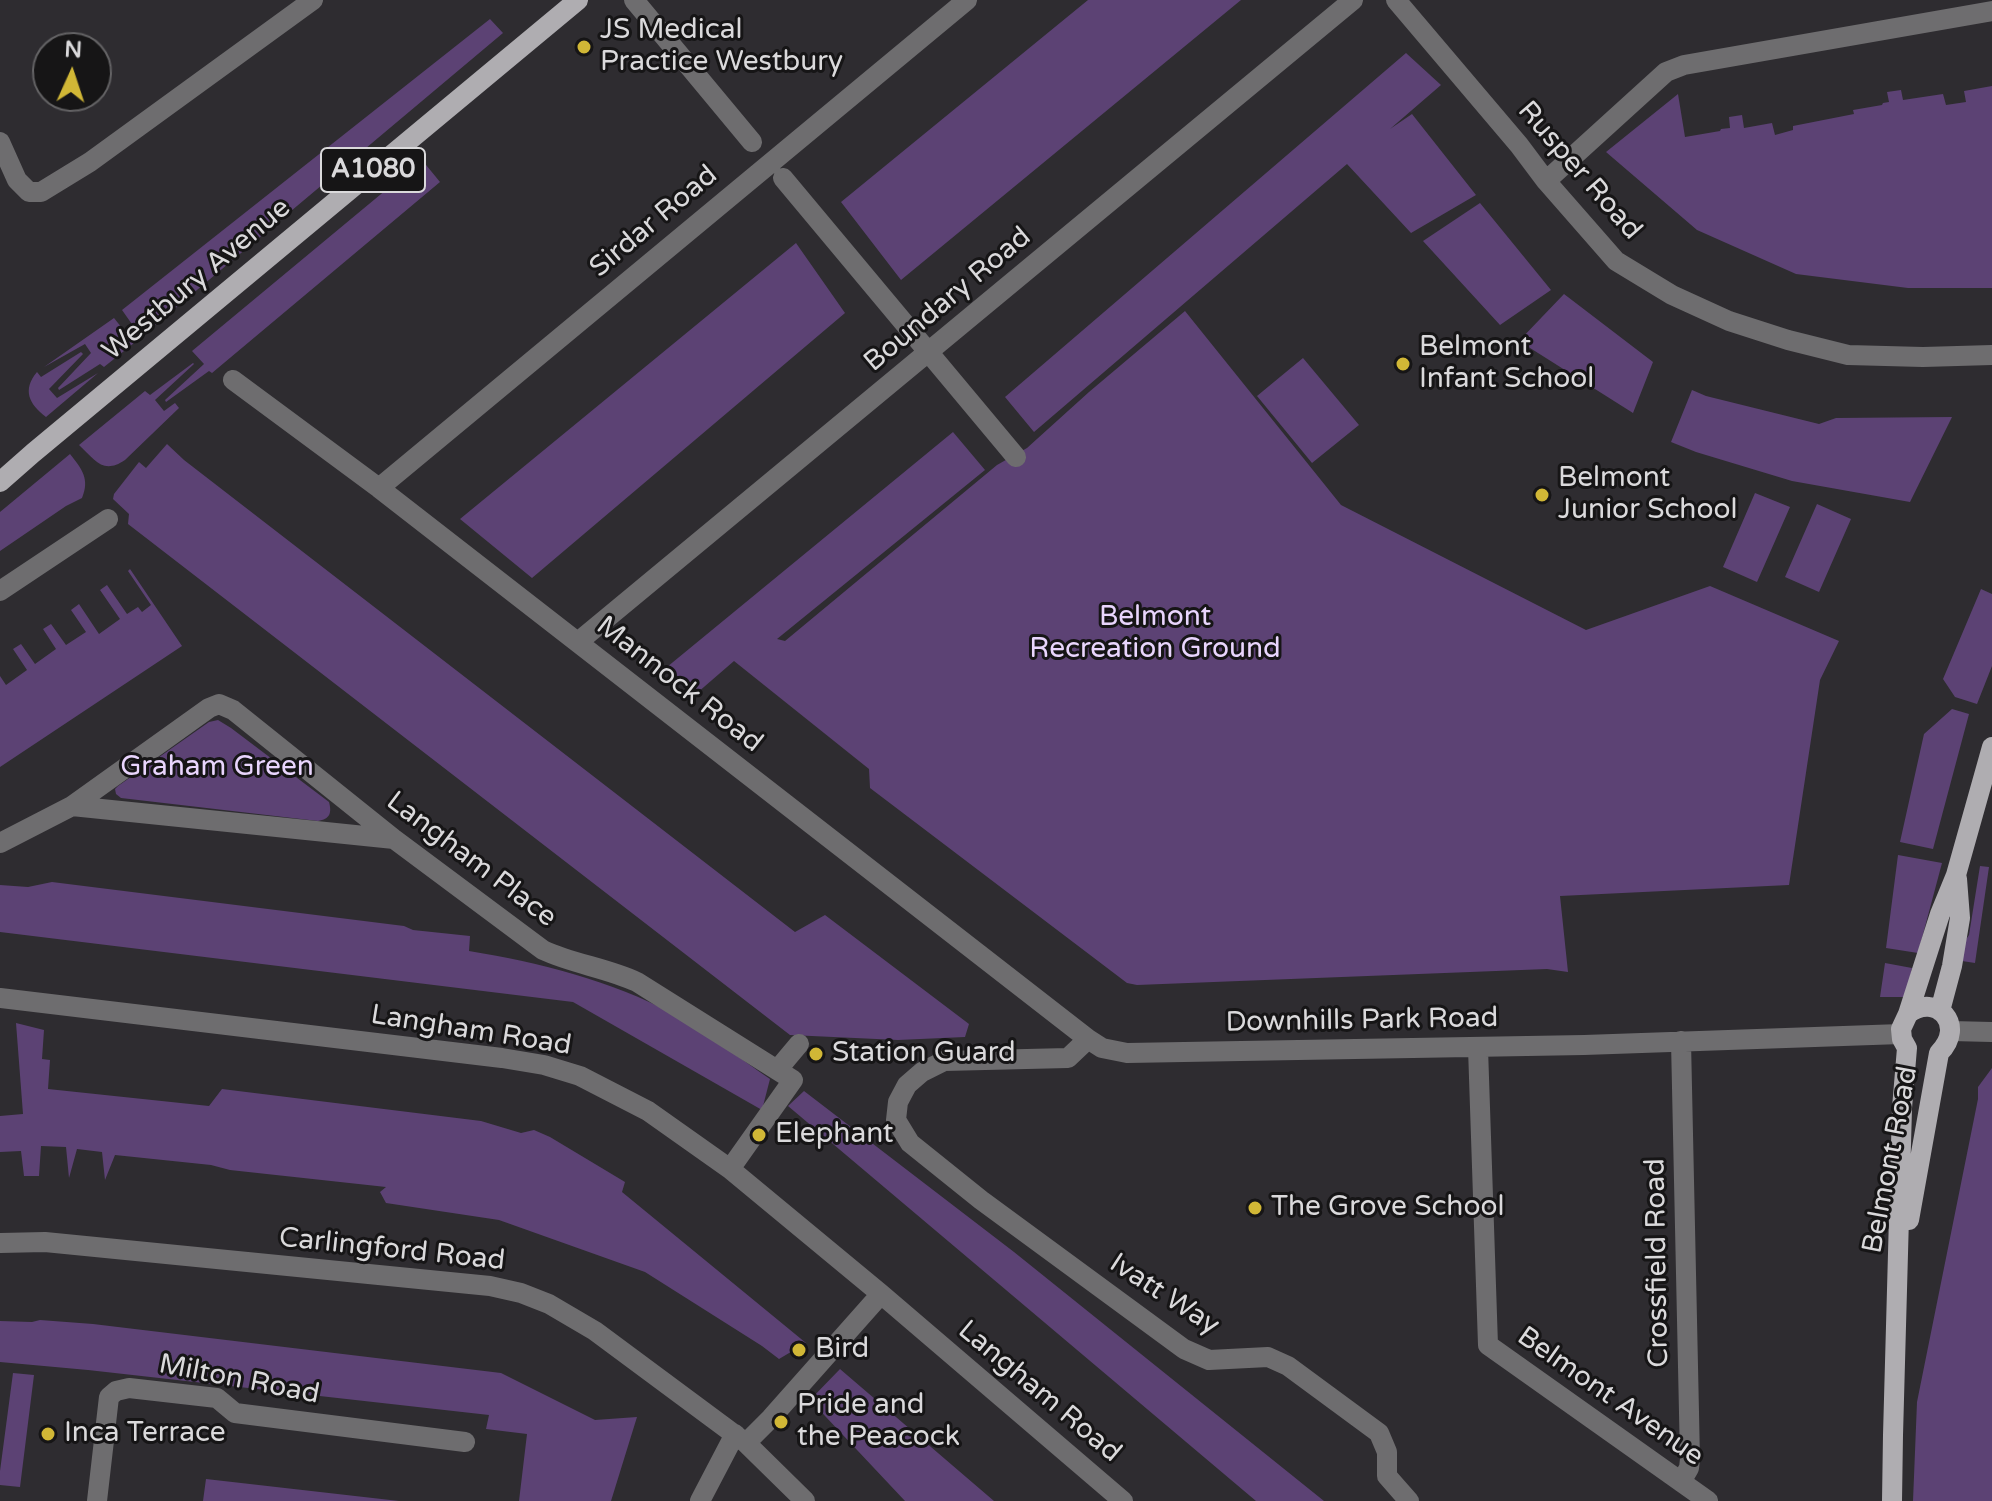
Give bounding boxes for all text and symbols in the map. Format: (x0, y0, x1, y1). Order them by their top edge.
place label: JS Medical Practice Westbury (600, 14, 843, 80)
north arrow (32, 32, 112, 112)
text: N (64, 37, 83, 63)
marker: JS Medical Practice Westbury (575, 38, 593, 56)
street label: Rusper Road (1510, 95, 1648, 247)
road number: A1080 (321, 148, 425, 192)
street label: Sirdar Road (583, 159, 725, 285)
street label: Westbury Avenue (96, 192, 298, 368)
street label: Boundary Road (858, 221, 1038, 379)
place label: Belmont Infant School (1419, 331, 1594, 397)
marker: Belmont Infant School (1394, 355, 1412, 373)
place label: Belmont Junior School (1558, 462, 1737, 528)
marker: Belmont Junior School (1533, 486, 1551, 504)
park label: Belmont Recreation Ground (1029, 601, 1281, 667)
street label: Mannock Road (589, 610, 769, 760)
park label: Graham Green (120, 751, 314, 785)
street label: Langham Place (379, 785, 563, 935)
street label: Langham Road (368, 999, 574, 1063)
street label: Downhills Park Road (1225, 1002, 1499, 1040)
place label: Station Guard (832, 1037, 1016, 1071)
marker: Station Guard (807, 1045, 825, 1063)
street label: Belmont Road (1856, 1064, 1926, 1256)
place label: Elephant (775, 1118, 894, 1152)
marker: Elephant (750, 1126, 768, 1144)
street label: Crossfield Road (1639, 1158, 1677, 1368)
place label: The Grove School (1271, 1191, 1504, 1225)
marker: The Grove School (1246, 1199, 1264, 1217)
street label: Carlingford Road (277, 1221, 507, 1279)
street label: Ivatt Way (1103, 1247, 1225, 1343)
street label: Langham Road (951, 1314, 1127, 1470)
street label: Belmont Avenue (1510, 1320, 1710, 1474)
place label: Bird (815, 1333, 869, 1367)
marker: Bird (790, 1341, 808, 1359)
street label: Milton Road (156, 1348, 322, 1412)
place label: Pride and the Peacock (797, 1389, 960, 1455)
marker: Pride and the Peacock (772, 1413, 790, 1431)
place label: Inca Terrace (64, 1417, 226, 1451)
marker: Inca Terrace (39, 1425, 57, 1443)

